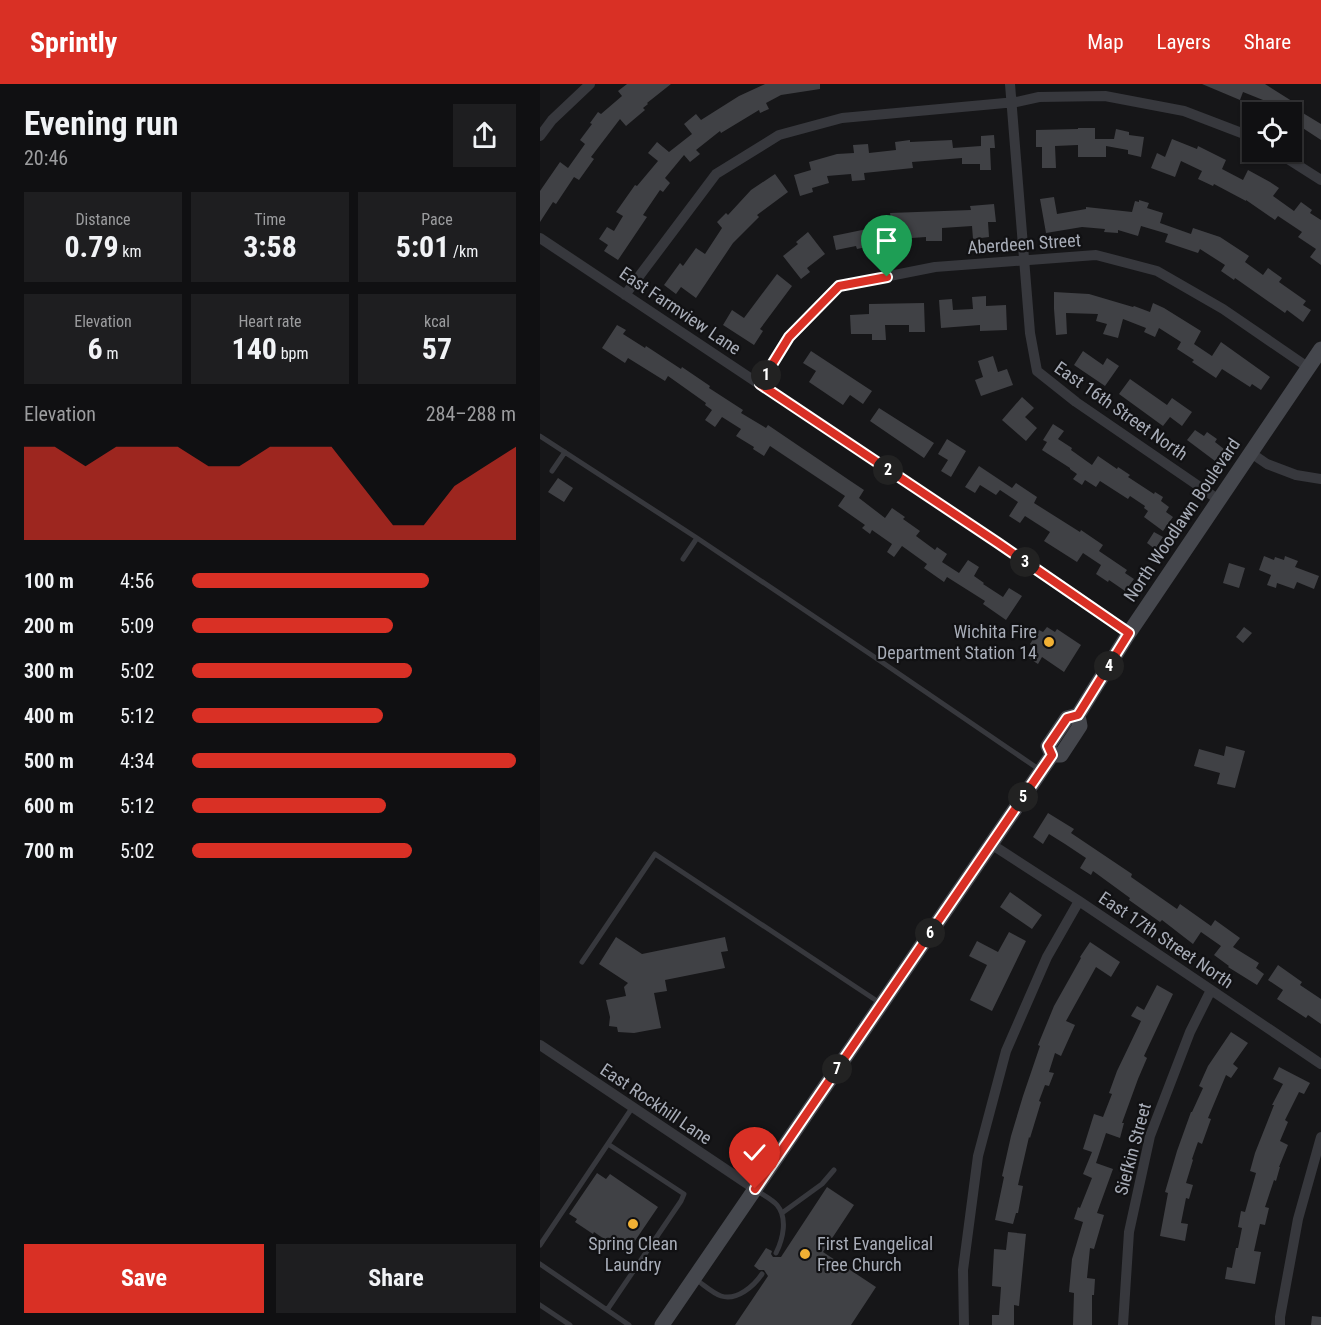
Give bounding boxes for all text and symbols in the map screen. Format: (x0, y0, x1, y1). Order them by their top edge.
text: Sprintly (30, 26, 117, 59)
text: Map (1087, 30, 1124, 54)
text: Layers (1157, 30, 1211, 54)
text: Share (1244, 30, 1291, 54)
map controls (1242, 102, 1302, 162)
button: locate (1242, 102, 1302, 162)
text: Evening run (24, 104, 179, 143)
button: share (453, 104, 516, 167)
text: 20:46 (24, 146, 68, 170)
text: Distance (75, 210, 131, 229)
text: Time (254, 210, 286, 229)
text: Pace (421, 210, 453, 229)
pin (861, 215, 912, 277)
icon: arrive (870, 224, 903, 257)
text: 0.79 (64, 229, 119, 264)
text: 3:58 (243, 229, 297, 264)
text: 5:01 (396, 229, 449, 264)
street label: Aberdeen Street (966, 229, 1081, 258)
text: km (119, 242, 142, 261)
text: /km (449, 242, 478, 261)
street label: East Farmview Lane (616, 262, 745, 359)
text: Elevation (74, 312, 132, 331)
text: Heart rate (238, 312, 302, 331)
text: kcal (424, 312, 450, 331)
text: 6 (88, 331, 103, 366)
text: 140 (232, 331, 277, 366)
text: 57 (422, 331, 452, 366)
text: m (103, 344, 118, 363)
text: bpm (277, 344, 308, 363)
street label: East 16th Street North (1051, 357, 1192, 464)
pin: 1 (751, 360, 781, 390)
text: 1 (762, 365, 770, 384)
text: Elevation (24, 402, 96, 426)
text: 284–288 m (426, 402, 516, 426)
street label: North Woodlawn Boulevard (1119, 434, 1244, 605)
pin: 2 (873, 455, 903, 485)
text: 2 (884, 460, 892, 479)
pin: 3 (1010, 547, 1040, 577)
text: 3 (1021, 552, 1029, 571)
text: 100 m (24, 569, 74, 593)
text: 4:56 (120, 569, 154, 593)
text: 200 m (24, 614, 74, 638)
text: 5:09 (120, 614, 154, 638)
place label: Wichita Fire Department Station 14 (877, 621, 1037, 663)
marker: Wichita Fire Department Station 14 (1042, 635, 1056, 649)
pin: 4 (1094, 651, 1124, 681)
text: 4 (1105, 656, 1113, 675)
text: 300 m (24, 659, 74, 683)
text: 5:02 (120, 659, 154, 683)
text: 400 m (24, 704, 74, 728)
text: 5:12 (120, 704, 154, 728)
text: 500 m (24, 749, 74, 773)
text: 4:34 (120, 749, 154, 773)
pin: 5 (1008, 782, 1038, 812)
text: 5 (1019, 787, 1027, 806)
text: 600 m (24, 794, 74, 818)
text: 5:12 (120, 794, 154, 818)
text: 700 m (24, 839, 74, 863)
text: 5:02 (120, 839, 154, 863)
street label: East 17th Street North (1095, 887, 1237, 992)
pin: 6 (915, 918, 945, 948)
text: 6 (926, 923, 934, 942)
pin: 7 (822, 1054, 852, 1084)
street label: East Rockhill Lane (597, 1059, 716, 1149)
text: 7 (833, 1059, 841, 1078)
street label: Siefkin Street (1110, 1100, 1155, 1197)
pin (729, 1127, 780, 1189)
icon: check (738, 1136, 771, 1169)
marker: Spring Clean Laundry (626, 1217, 640, 1231)
place label: Spring Clean Laundry (588, 1233, 678, 1275)
place label: First Evangelical Free Church (817, 1233, 933, 1275)
button: Save (24, 1244, 264, 1313)
button: Share (276, 1244, 516, 1313)
marker: First Evangelical Free Church (798, 1247, 812, 1261)

